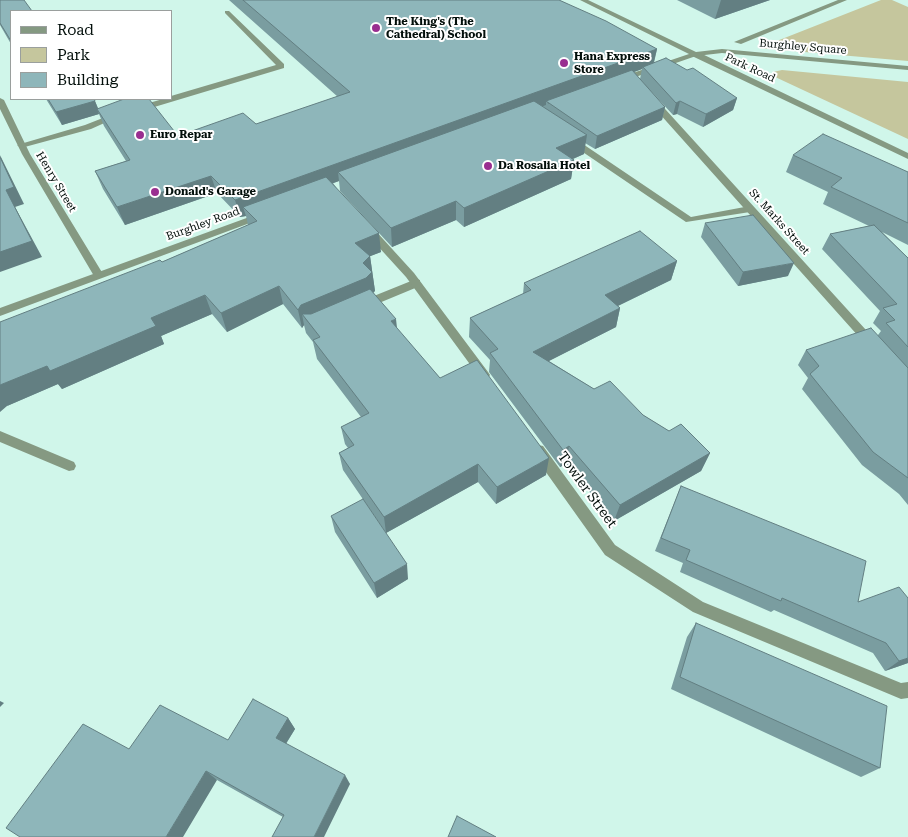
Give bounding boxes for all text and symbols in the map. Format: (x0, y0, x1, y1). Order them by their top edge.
legend (10, 10, 172, 100)
place label: The King's (The Cathedral) School (386, 15, 486, 41)
text: Road (57, 21, 94, 39)
marker: The King's (The Cathedral) School (370, 22, 382, 34)
street label: Burghley Square (759, 37, 847, 57)
text: Park (57, 46, 90, 64)
place label: Hana Express Store (574, 50, 650, 76)
street label: Park Road (723, 51, 777, 85)
marker: Hana Express Store (558, 57, 570, 69)
text: Building (57, 71, 118, 89)
place label: Euro Repar (150, 128, 212, 142)
marker: Euro Repar (134, 129, 146, 141)
street label: Henry Street (33, 150, 79, 214)
place label: Da Rosalia Hotel (498, 159, 590, 173)
marker: Da Rosalia Hotel (482, 160, 494, 172)
place label: Donald's Garage (165, 185, 256, 199)
marker: Donald's Garage (149, 186, 161, 198)
street label: St. Marks Street (746, 186, 812, 258)
street label: Burghley Road (164, 205, 242, 243)
street label: Towler Street (554, 449, 620, 531)

